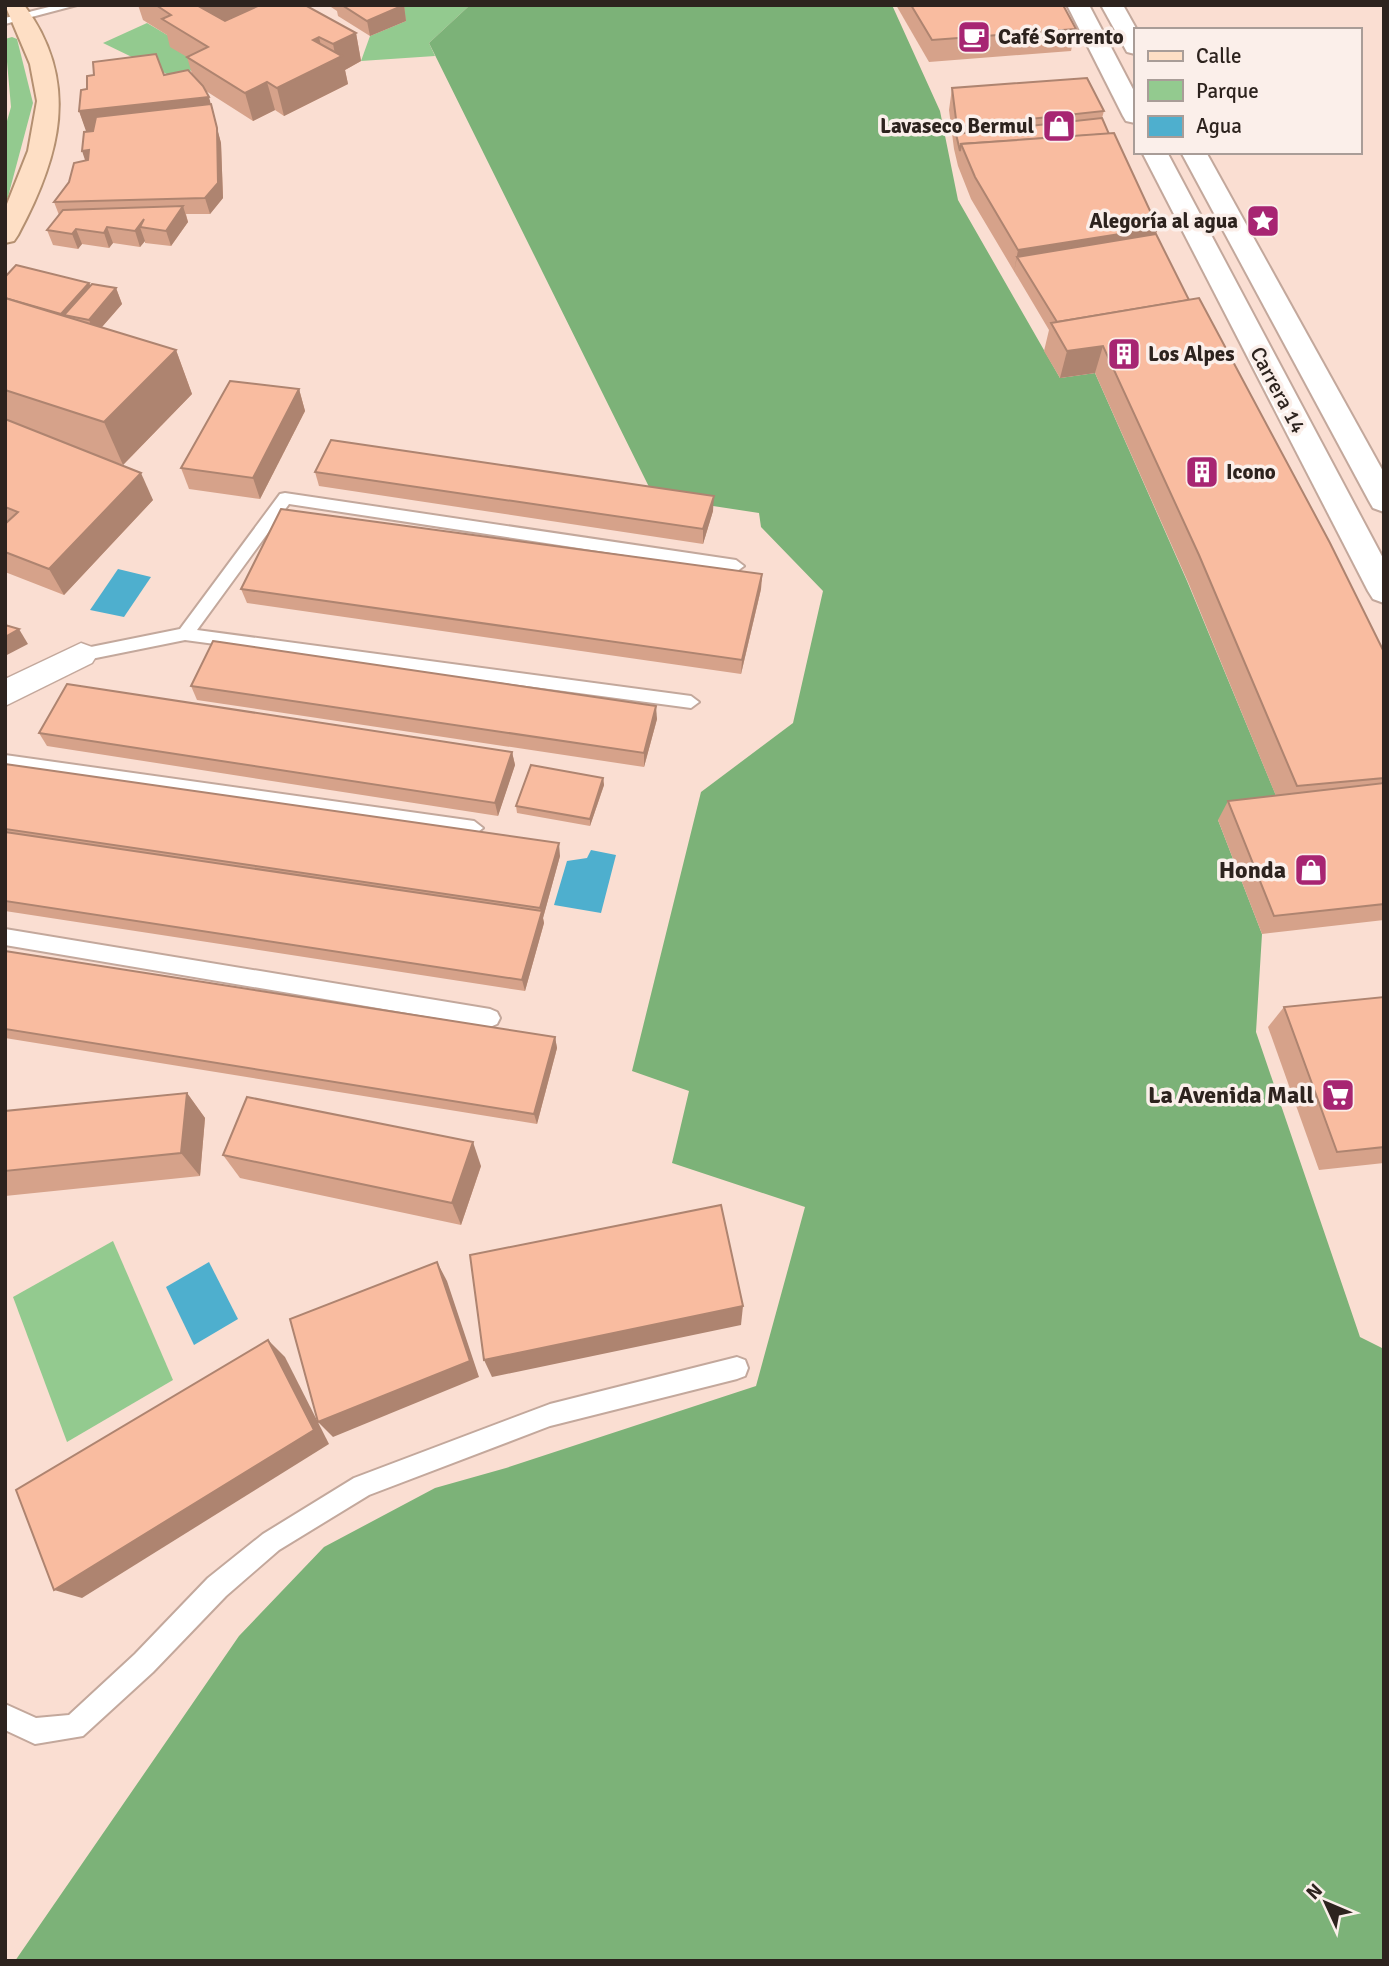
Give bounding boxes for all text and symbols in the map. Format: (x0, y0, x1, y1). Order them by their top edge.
cafe icon: Café Sorrento (955, 18, 993, 56)
place label: Café Sorrento (998, 24, 1124, 50)
legend (1134, 28, 1361, 154)
text: Calle (1196, 43, 1242, 69)
text: Parque (1196, 78, 1259, 104)
shop icon: Lavaseco Bermul (1040, 107, 1078, 145)
place label: Lavaseco Bermul (880, 113, 1034, 139)
text: Agua (1196, 113, 1242, 139)
place icon: Alegoría al agua (1244, 202, 1282, 240)
place label: Alegoría al agua (1089, 208, 1238, 234)
building icon: Los Alpes (1105, 335, 1143, 373)
place label: Los Alpes (1148, 341, 1234, 367)
street label: Carrera 14 (1244, 342, 1312, 438)
building icon: Icono (1183, 453, 1221, 491)
place label: Icono (1226, 459, 1276, 485)
shop icon: Honda (1292, 851, 1330, 889)
place label: Honda (1219, 855, 1286, 885)
supermarket icon: La Avenida Mall (1319, 1076, 1357, 1114)
place label: La Avenida Mall (1148, 1080, 1314, 1110)
north arrow (1291, 1868, 1361, 1938)
text: N (1301, 1879, 1328, 1905)

